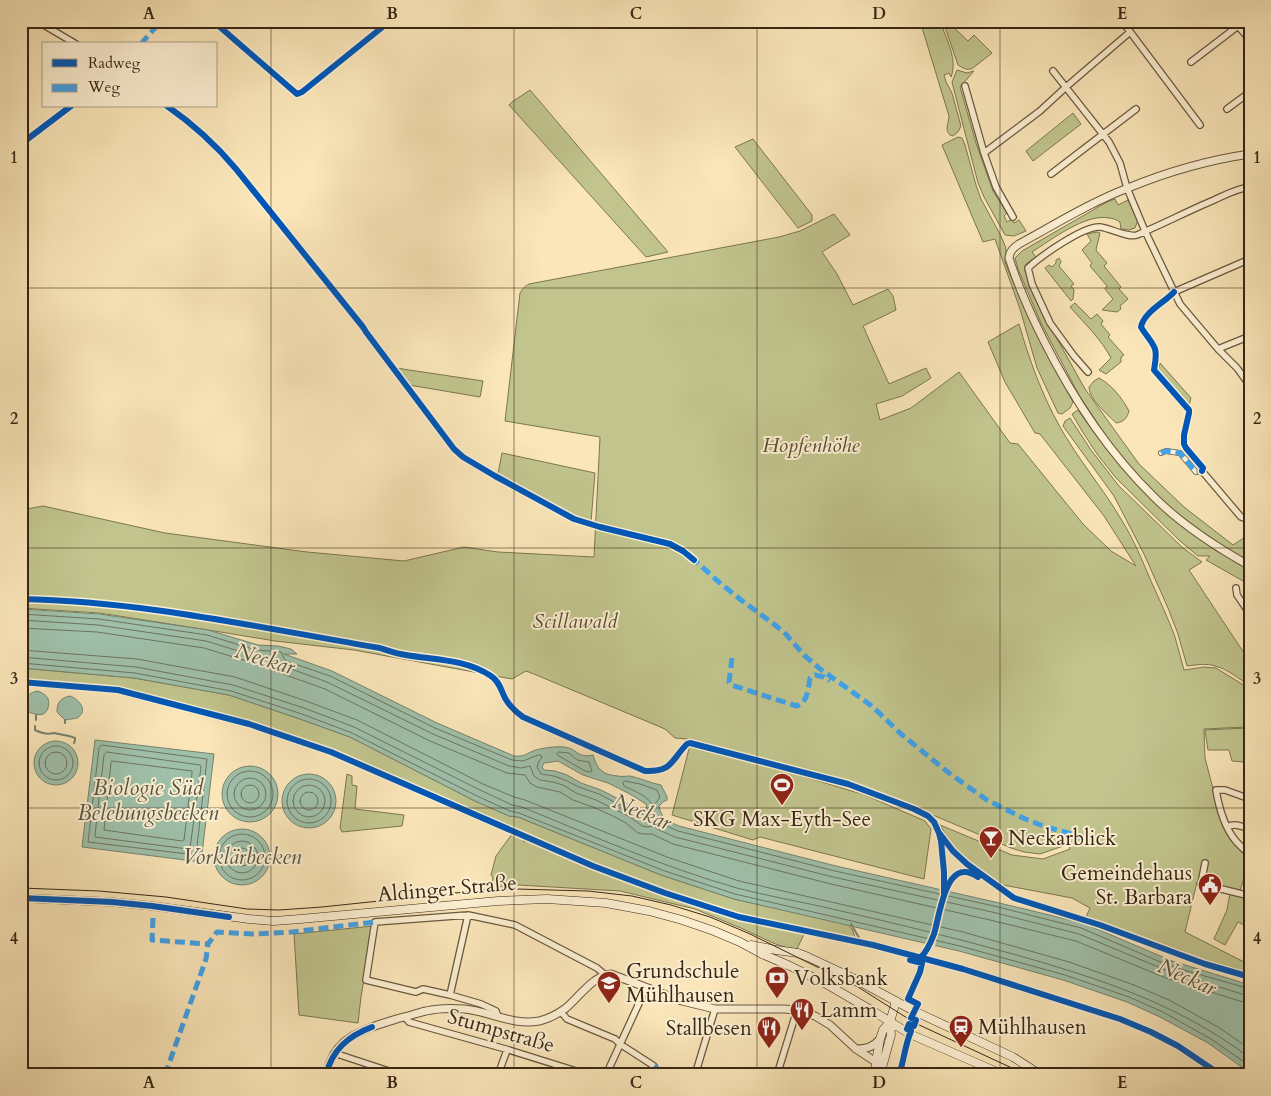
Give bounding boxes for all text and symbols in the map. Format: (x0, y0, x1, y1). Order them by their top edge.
text: A (143, 3, 155, 25)
text: B (386, 3, 398, 25)
text: C (630, 3, 642, 25)
text: D (872, 3, 886, 25)
text: E (1117, 3, 1127, 25)
legend (42, 42, 218, 108)
text: Radweg (88, 53, 141, 73)
text: Weg (87, 77, 120, 97)
text: 1 (10, 147, 18, 169)
text: 1 (1253, 147, 1261, 169)
text: 2 (10, 408, 18, 430)
text: 2 (1253, 408, 1261, 430)
park label: Hopfenhöhe (762, 431, 861, 460)
park label: Scillawald (533, 607, 618, 636)
water label: Neckar (231, 636, 299, 683)
text: 3 (10, 668, 18, 690)
text: 3 (1253, 668, 1261, 690)
sports icon: SKG Max-Eyth-See (769, 772, 795, 806)
water label: Biologie Süd Belebungsbecken (77, 773, 219, 828)
water label: Neckar (608, 786, 677, 838)
place label: SKG Max-Eyth-See (693, 805, 871, 834)
place label: Neckarblick (1008, 824, 1117, 853)
bar icon: Neckarblick (978, 825, 1004, 859)
water label: Vorklärbecken (183, 842, 302, 872)
place label: Gemeindehaus St. Barbara (1061, 859, 1192, 912)
street label: Aldinger Straße (376, 868, 518, 910)
public building icon: Gemeindehaus St. Barbara (1197, 872, 1223, 906)
text: 4 (10, 928, 18, 950)
text: 4 (1253, 928, 1261, 950)
water label: Neckar (1153, 951, 1222, 1003)
place label: Grundschule Mühlhausen (626, 957, 739, 1010)
place label: Volksbank (794, 964, 889, 993)
bank icon: Volksbank (764, 965, 790, 999)
school or university icon: Grundschule Mühlhausen (596, 970, 622, 1004)
place label: Lamm (820, 996, 878, 1025)
restaurant icon: Lamm (789, 997, 815, 1031)
street label: Stumpstraße (444, 1002, 558, 1060)
place label: Mühlhausen (978, 1013, 1087, 1042)
place label: Stallbesen (666, 1014, 752, 1043)
station icon: Mühlhausen (948, 1014, 974, 1048)
restaurant icon: Stallbesen (756, 1015, 782, 1049)
text: A (143, 1072, 155, 1094)
text: B (386, 1072, 398, 1094)
text: C (630, 1072, 642, 1094)
text: D (872, 1072, 886, 1094)
text: E (1117, 1072, 1127, 1094)

